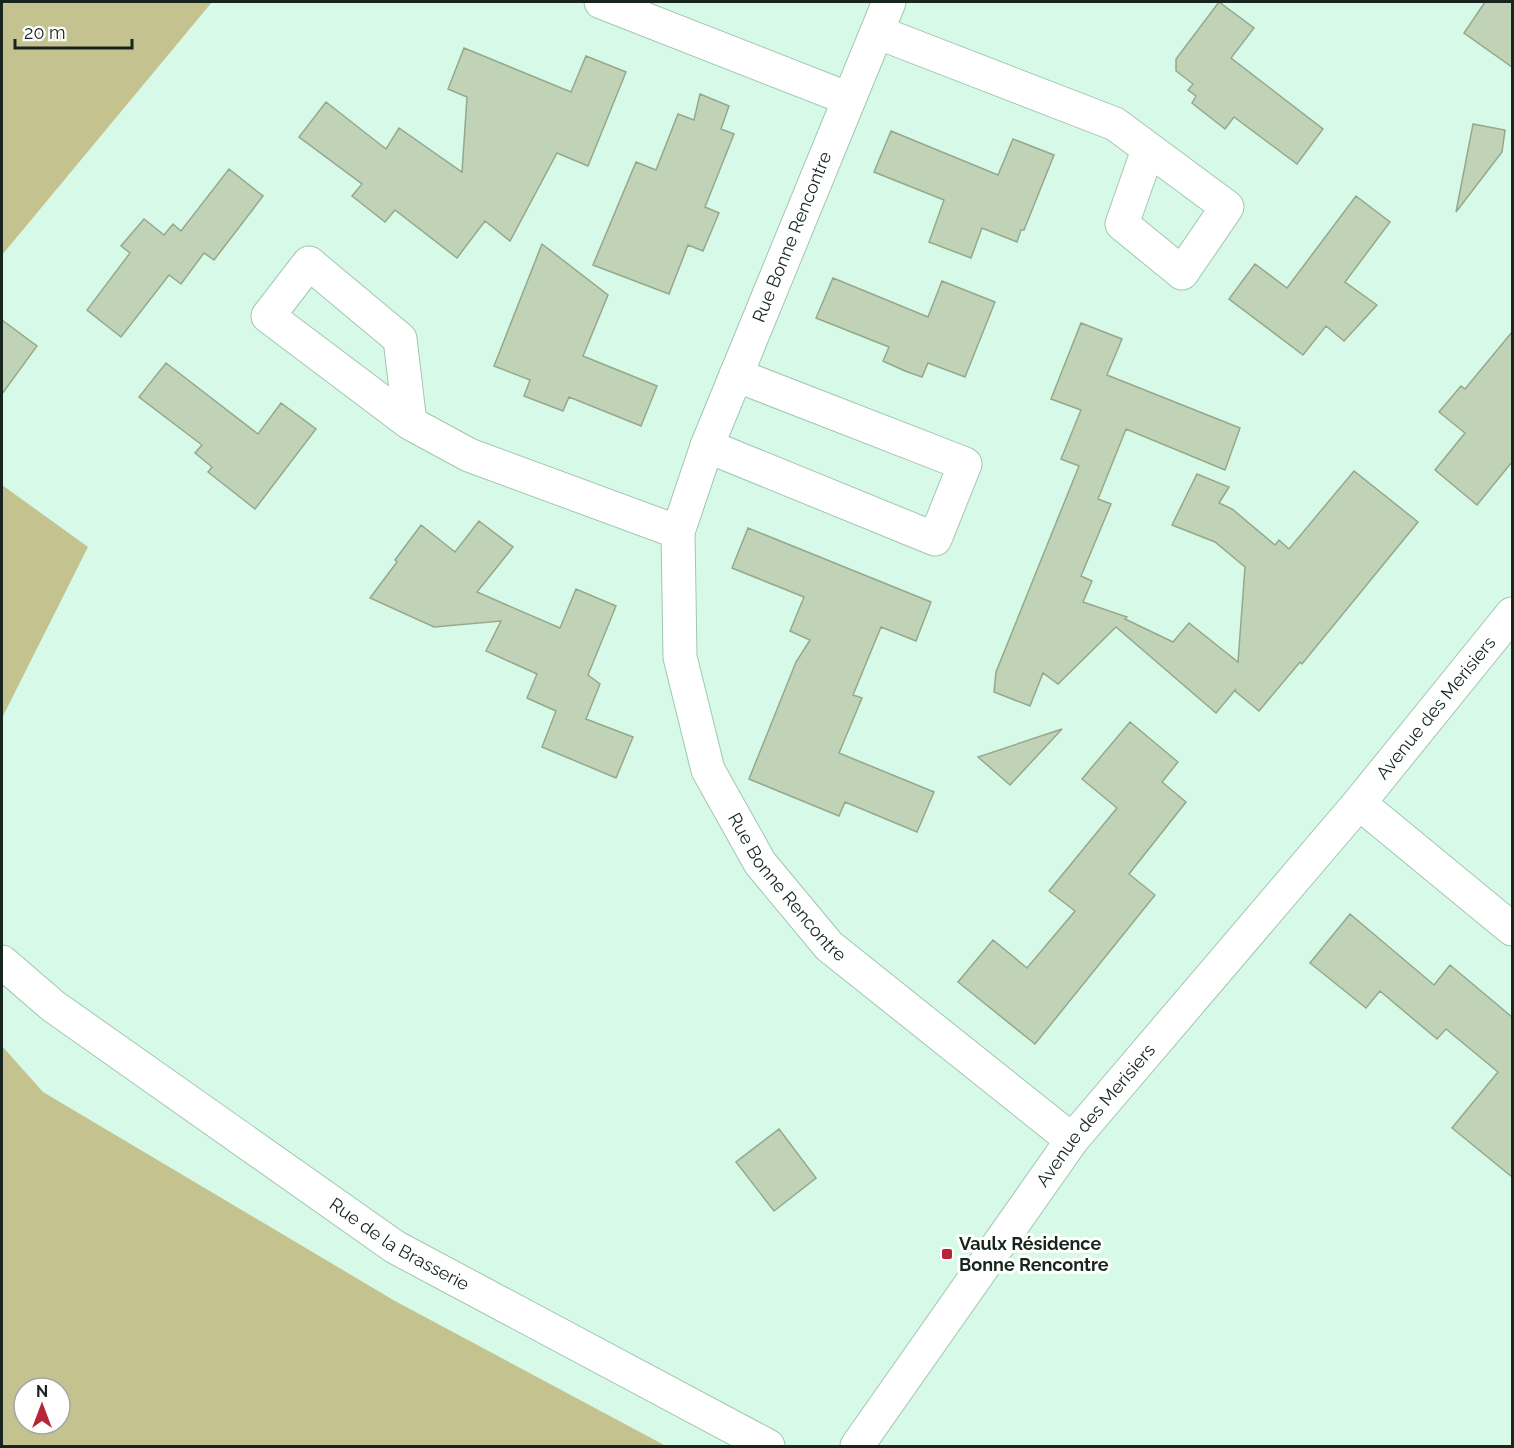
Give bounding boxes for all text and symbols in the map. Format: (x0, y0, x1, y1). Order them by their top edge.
scale bar (15, 12, 132, 50)
text: 20 m (24, 22, 66, 43)
street label: Rue Bonne Rencontre (748, 148, 836, 325)
street label: Avenue des Merisiers (1372, 632, 1500, 783)
street label: Rue Bonne Rencontre (724, 809, 851, 966)
street label: Avenue des Merisiers (1031, 1039, 1159, 1191)
street label: Rue de la Brasserie (326, 1193, 473, 1295)
place label: Vaulx Résidence Bonne Rencontre (959, 1233, 1109, 1275)
marker: Vaulx Résidence Bonne Rencontre (940, 1247, 954, 1261)
north arrow (12, 1376, 72, 1436)
text: N (36, 1382, 48, 1401)

